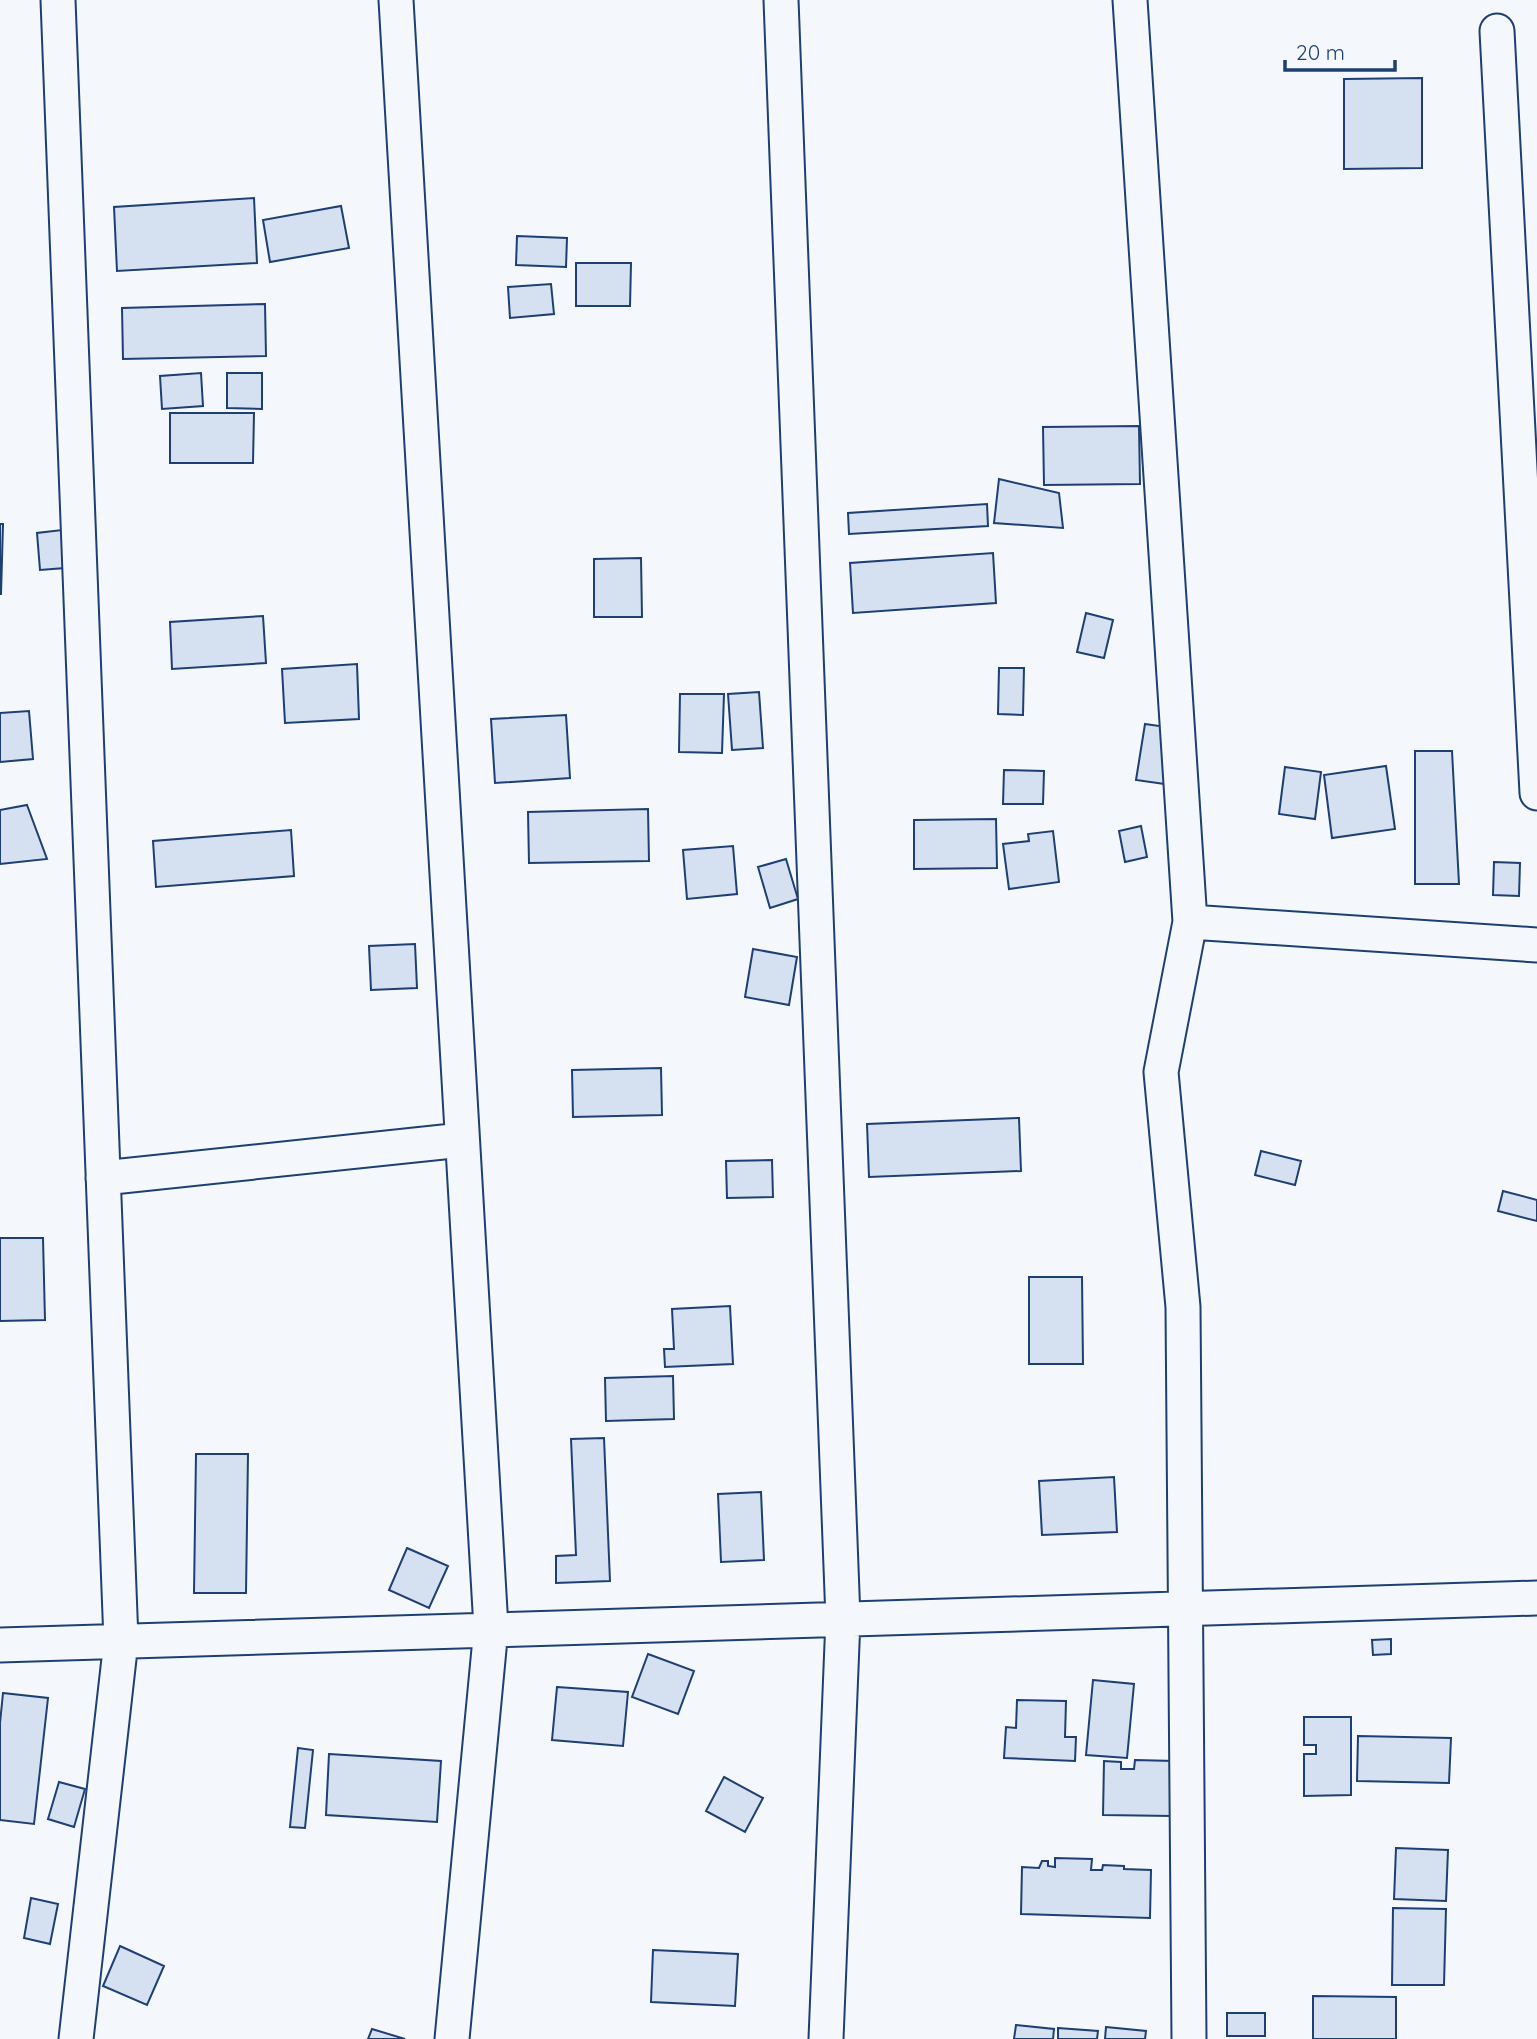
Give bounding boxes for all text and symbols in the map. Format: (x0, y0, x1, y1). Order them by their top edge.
scale bar (1285, 28, 1395, 72)
text: 20 m (1296, 39, 1345, 65)

